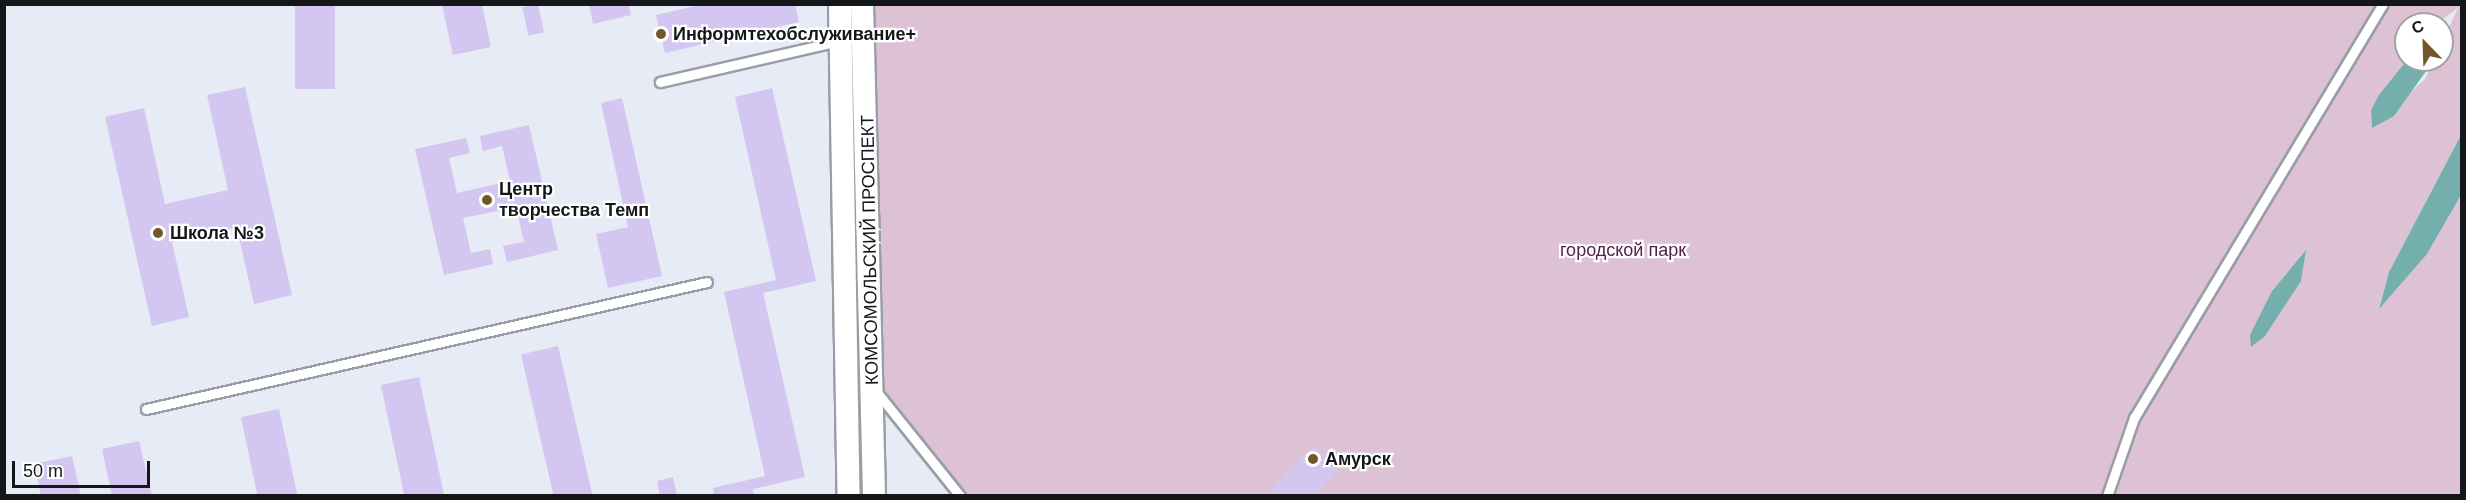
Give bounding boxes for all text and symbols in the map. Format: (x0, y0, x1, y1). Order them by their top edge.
north arrow (2394, 12, 2454, 72)
text: С (2409, 17, 2426, 37)
place label: Информтехобслуживание+ (673, 23, 916, 45)
marker: Информтехобслуживание+ (654, 27, 668, 41)
street label: КОМСОМОЛЬСКИЙ ПРОСПЕКТ (857, 115, 883, 385)
place label: Центр творчества Темп (499, 179, 649, 222)
marker: Центр творчества Темп (480, 193, 494, 207)
place label: Школа №3 (170, 222, 264, 244)
marker: Школа №3 (151, 226, 165, 240)
park label: городской парк (1560, 239, 1686, 261)
place label: Амурск (1325, 448, 1391, 470)
scale bar (15, 449, 153, 487)
marker: Амурск (1306, 452, 1320, 466)
text: 50 m (23, 461, 63, 481)

